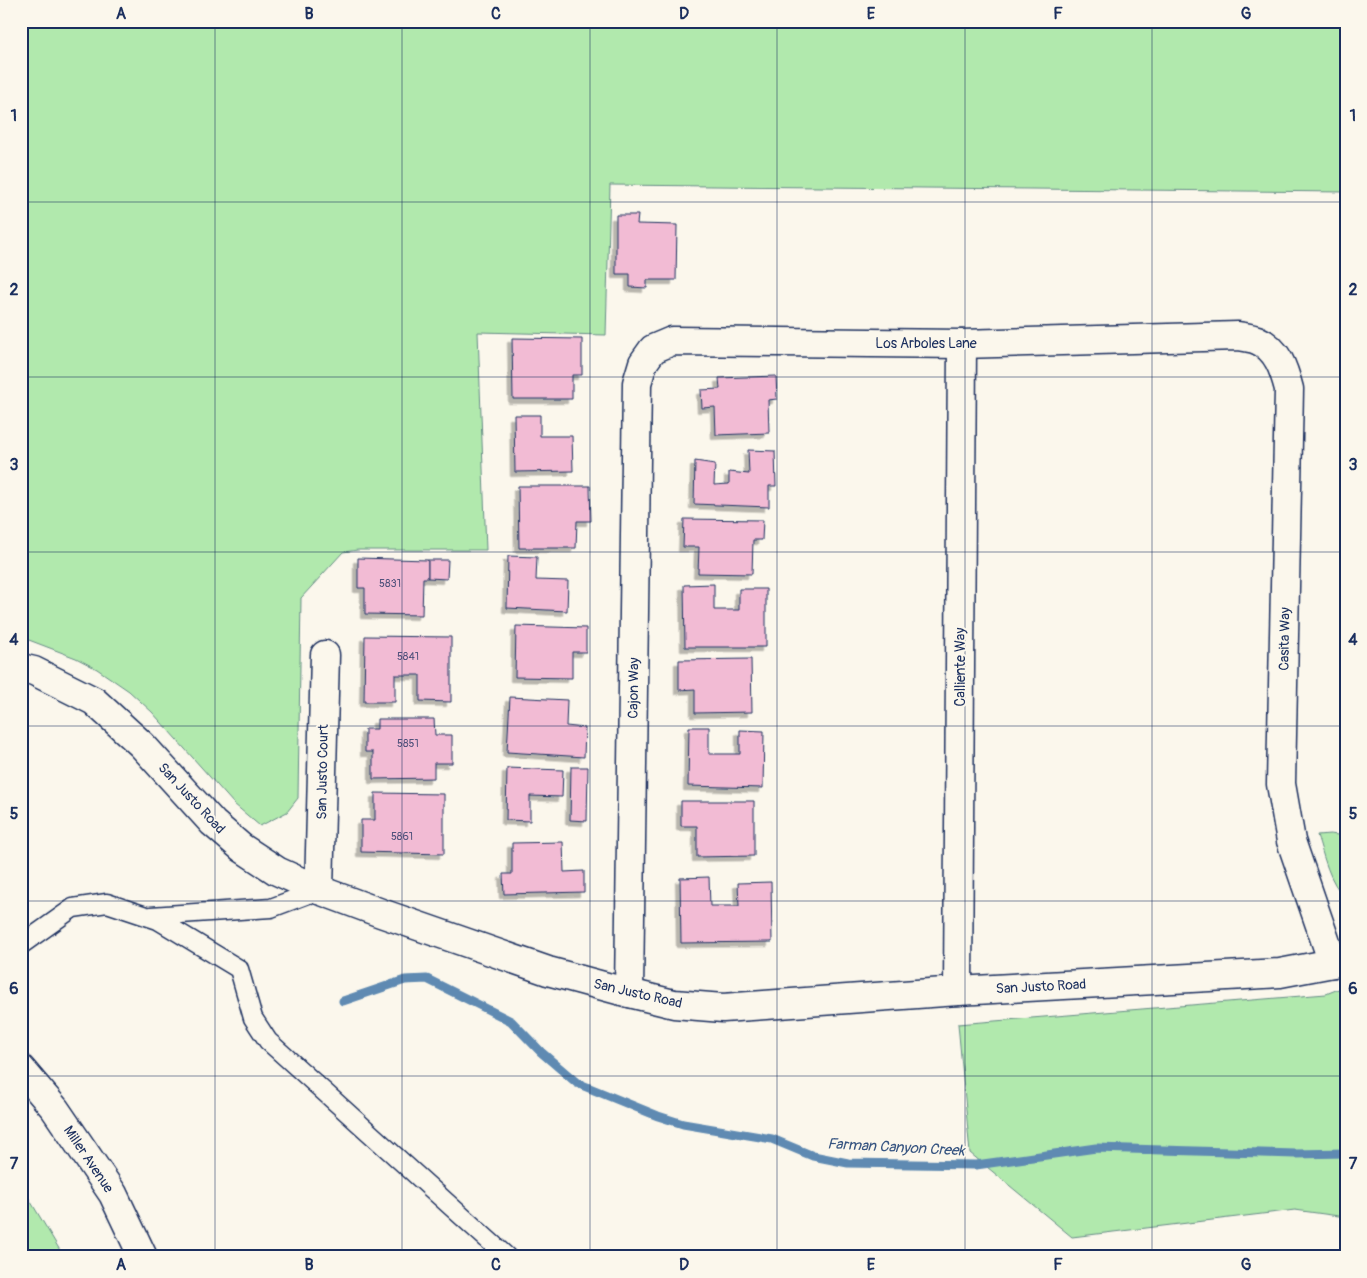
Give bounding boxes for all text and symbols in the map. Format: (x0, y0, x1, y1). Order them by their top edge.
text: A (116, 4, 127, 24)
text: B (304, 4, 314, 24)
text: C (491, 4, 501, 24)
text: D (679, 4, 689, 24)
text: E (867, 4, 876, 24)
text: F (1053, 4, 1063, 24)
text: G (1241, 4, 1252, 24)
text: 1 (11, 106, 17, 126)
text: 1 (1350, 106, 1356, 126)
text: 2 (10, 280, 19, 300)
text: 2 (1349, 280, 1358, 300)
street label: Los Arboles Lane (875, 335, 977, 352)
text: 3 (10, 455, 19, 475)
text: 3 (1349, 455, 1358, 475)
house number: 5831 (379, 577, 401, 590)
street label: Casita Way (1275, 607, 1294, 671)
street label: Calliente Way (952, 628, 969, 706)
text: 4 (9, 630, 19, 650)
text: 4 (1348, 630, 1358, 650)
house number: 5841 (397, 650, 419, 663)
street label: Cajon Way (624, 657, 643, 719)
street label: San Justo Court (313, 724, 332, 820)
house number: 5851 (397, 737, 419, 750)
street label: San Justo Road (155, 759, 229, 837)
text: 5 (10, 804, 19, 824)
text: 5 (1349, 804, 1358, 824)
house number: 5861 (391, 830, 413, 843)
street label: San Justo Road (592, 975, 684, 1012)
street label: San Justo Road (995, 976, 1087, 997)
text: 6 (9, 979, 19, 999)
text: 6 (1348, 979, 1358, 999)
street label: Miller Avenue (60, 1123, 117, 1196)
water label: Farman Canyon Creek (827, 1134, 967, 1161)
text: 7 (10, 1154, 19, 1174)
text: 7 (1349, 1154, 1358, 1174)
text: A (116, 1255, 127, 1275)
text: B (304, 1255, 314, 1275)
text: C (491, 1255, 501, 1275)
text: D (679, 1255, 689, 1275)
text: E (867, 1255, 876, 1275)
text: F (1053, 1255, 1063, 1275)
text: G (1241, 1255, 1252, 1275)

